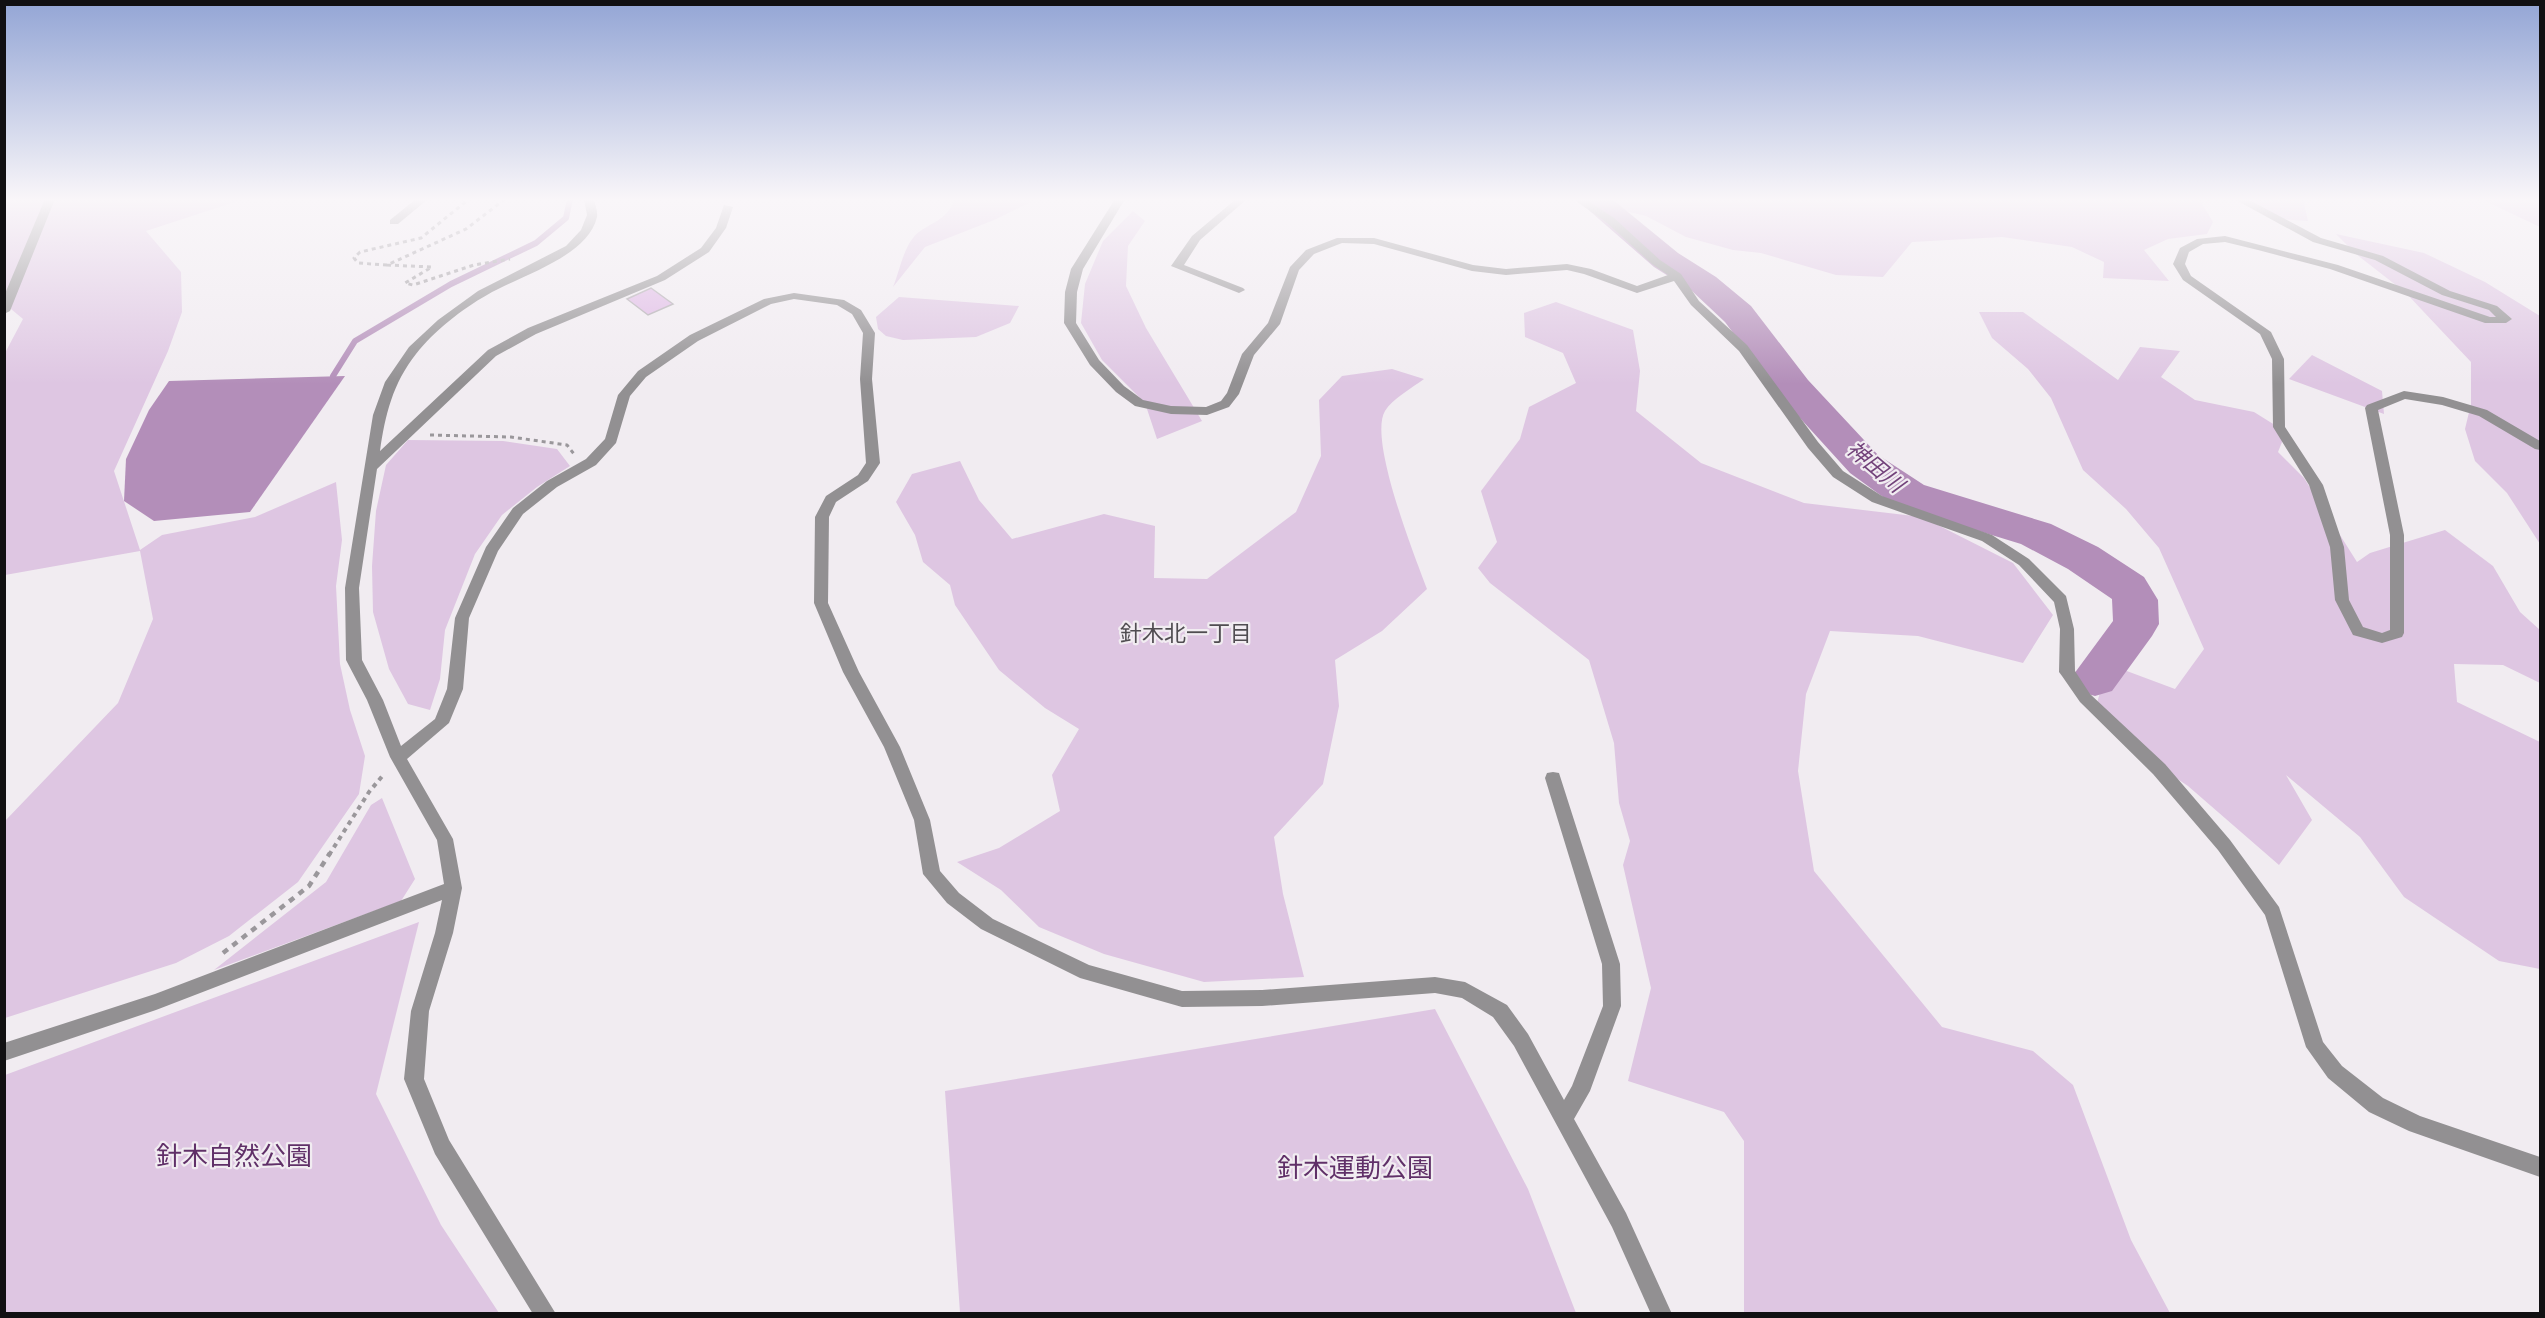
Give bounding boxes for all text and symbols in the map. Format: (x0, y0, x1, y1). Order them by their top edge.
water label: 神田川 (1843, 437, 1910, 498)
district label: 針木北一丁目 (1120, 622, 1252, 645)
park label: 針木自然公園 (156, 1143, 312, 1170)
park label: 針木運動公園 (1277, 1155, 1433, 1182)

